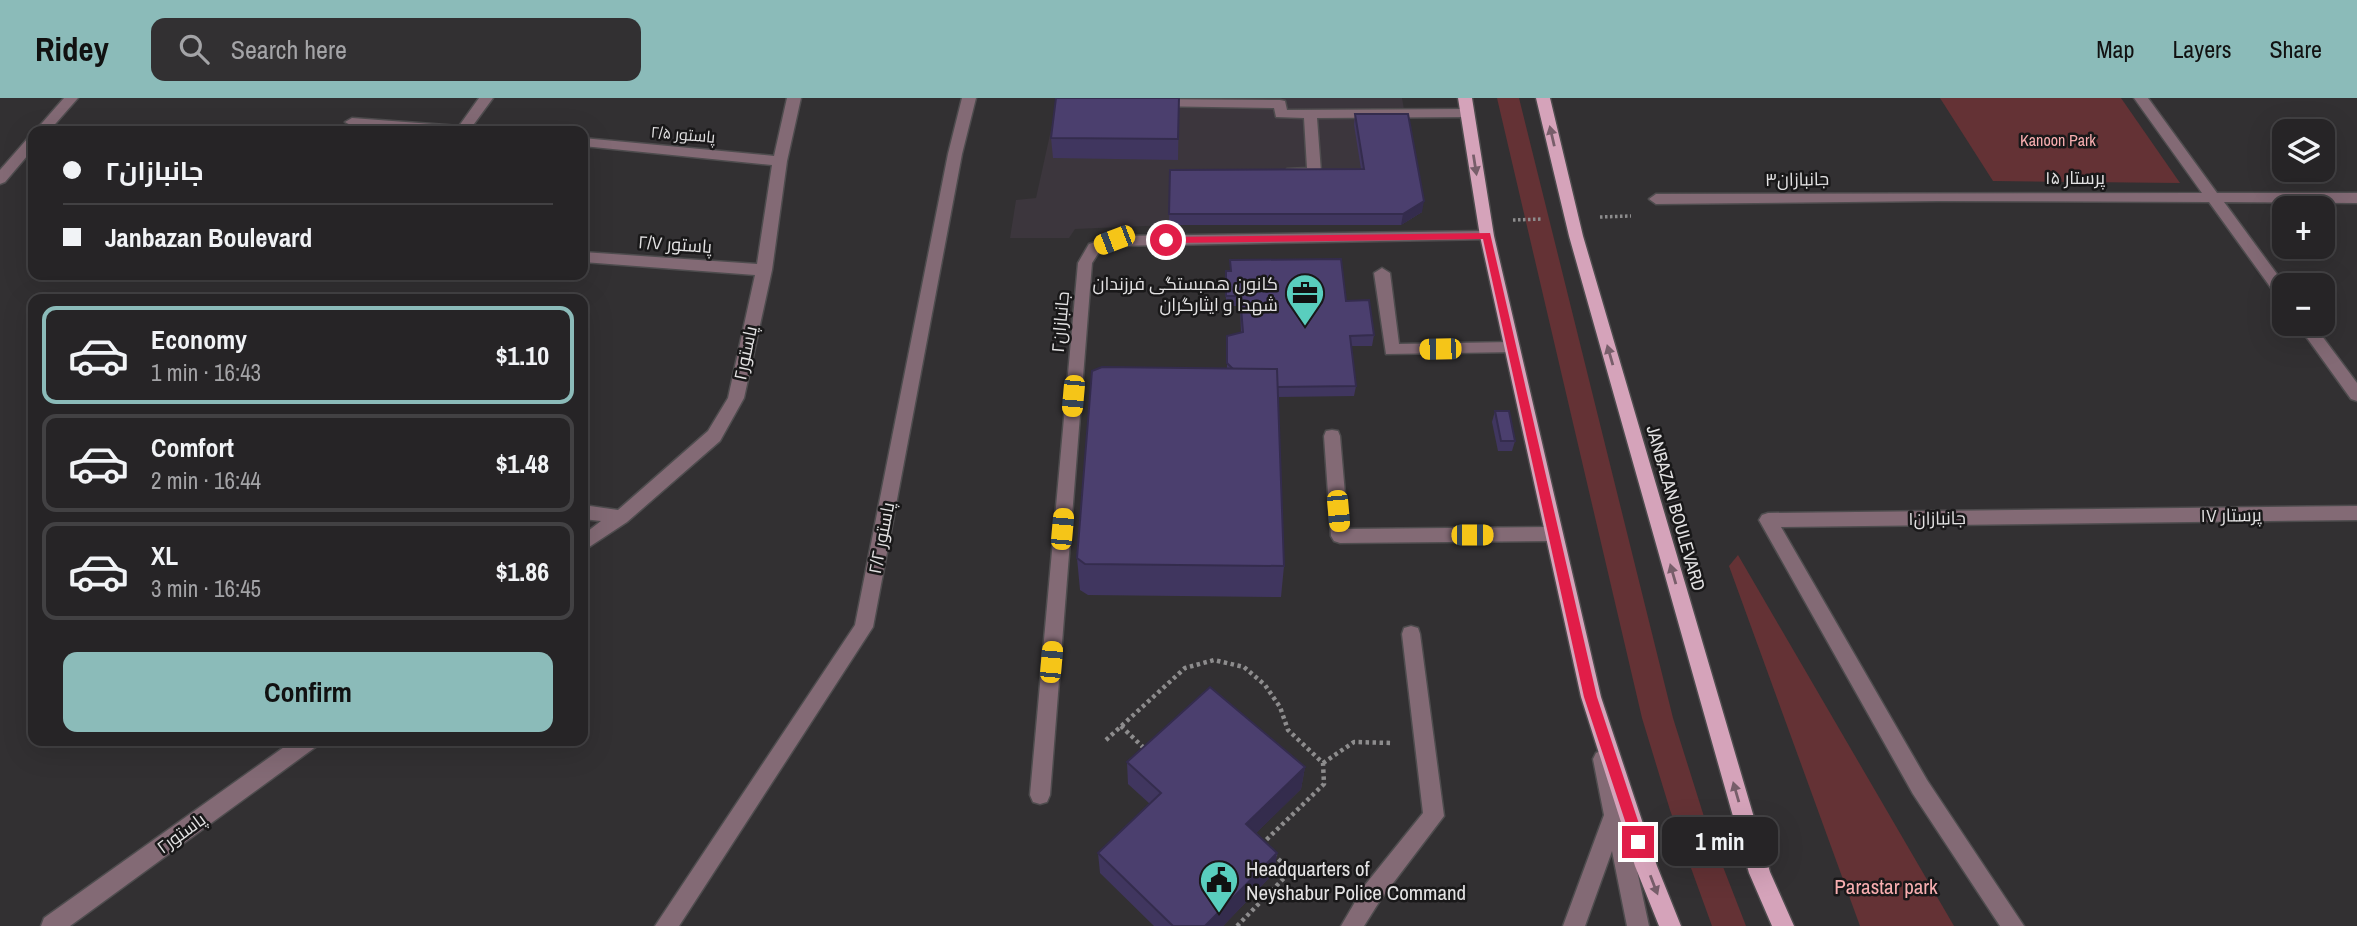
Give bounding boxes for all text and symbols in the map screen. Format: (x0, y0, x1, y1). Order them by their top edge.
search box (151, 18, 641, 81)
text: Ridey (35, 27, 109, 71)
icon: search (175, 30, 213, 68)
text: Search here (231, 32, 347, 67)
text: Map (2096, 33, 2134, 65)
text: Layers (2172, 33, 2231, 65)
text: Share (2269, 33, 2322, 65)
map controls (2272, 119, 2335, 336)
button: layers (2272, 119, 2335, 182)
street label: پاستور ۲/۵ (650, 120, 717, 149)
one-way arrow (1546, 124, 1557, 146)
park label: Kanoon Park (2020, 129, 2096, 151)
text: جانبازان۲ (105, 153, 204, 188)
one-way arrow (1470, 155, 1481, 177)
street label: پرستار ۱۵ (2045, 165, 2105, 190)
street label: جانبازان۳ (1765, 166, 1829, 192)
button: + (2272, 196, 2335, 259)
text: Janbazan Boulevard (105, 220, 312, 255)
car (1091, 223, 1138, 257)
route start (1150, 224, 1182, 256)
street label: پاستور ۲/۷ (637, 229, 713, 259)
place label: کانون همبستگی فرزندان شهدا و ایثارگران (1093, 271, 1278, 317)
office icon: کانون همبستگی فرزندان شهدا و ایثارگران (1284, 272, 1326, 327)
button: − (2272, 273, 2335, 336)
street label: جانبازان۲ (1045, 290, 1075, 354)
text: Economy (151, 322, 247, 357)
street label: پاستور۲ (727, 323, 763, 382)
icon: car (67, 324, 130, 387)
text: $1.10 (496, 338, 549, 373)
car (1419, 338, 1462, 360)
one-way arrow (1605, 344, 1615, 365)
text: 1 min · 16:43 (151, 357, 261, 388)
car (1061, 374, 1086, 418)
street label: JANBAZAN BOULEVARD (1640, 422, 1712, 594)
text: Comfort (151, 430, 234, 465)
icon: car (67, 432, 130, 495)
text: $1.48 (496, 446, 549, 481)
text: 2 min · 16:44 (151, 465, 261, 496)
car (1326, 489, 1351, 533)
street label: پاستور ۲/۲ (862, 500, 900, 576)
street label: پرستار ۱۷ (2200, 502, 2262, 528)
street label: جانبازان۱ (1908, 505, 1966, 531)
car (1050, 507, 1075, 551)
car (1452, 525, 1494, 546)
text: XL (151, 538, 178, 573)
icon: car (67, 540, 130, 603)
text: $1.86 (496, 554, 549, 589)
one-way arrow (1668, 563, 1678, 584)
text: 3 min · 16:45 (151, 573, 261, 604)
car (1039, 640, 1064, 684)
button: Confirm (63, 652, 553, 732)
one-way arrow (1731, 782, 1741, 803)
street label: پاستور۲ (151, 807, 211, 859)
callout: 1 min (1662, 818, 1778, 866)
route end (1622, 826, 1654, 858)
text: 1 min (1695, 826, 1745, 857)
place label: Headquarters of Neyshabur Police Command (1246, 854, 1466, 907)
public building icon: Headquarters of Neyshabur Police Command (1198, 859, 1240, 914)
park label: Parastar park (1834, 872, 1938, 901)
one-way arrow (1648, 874, 1659, 895)

